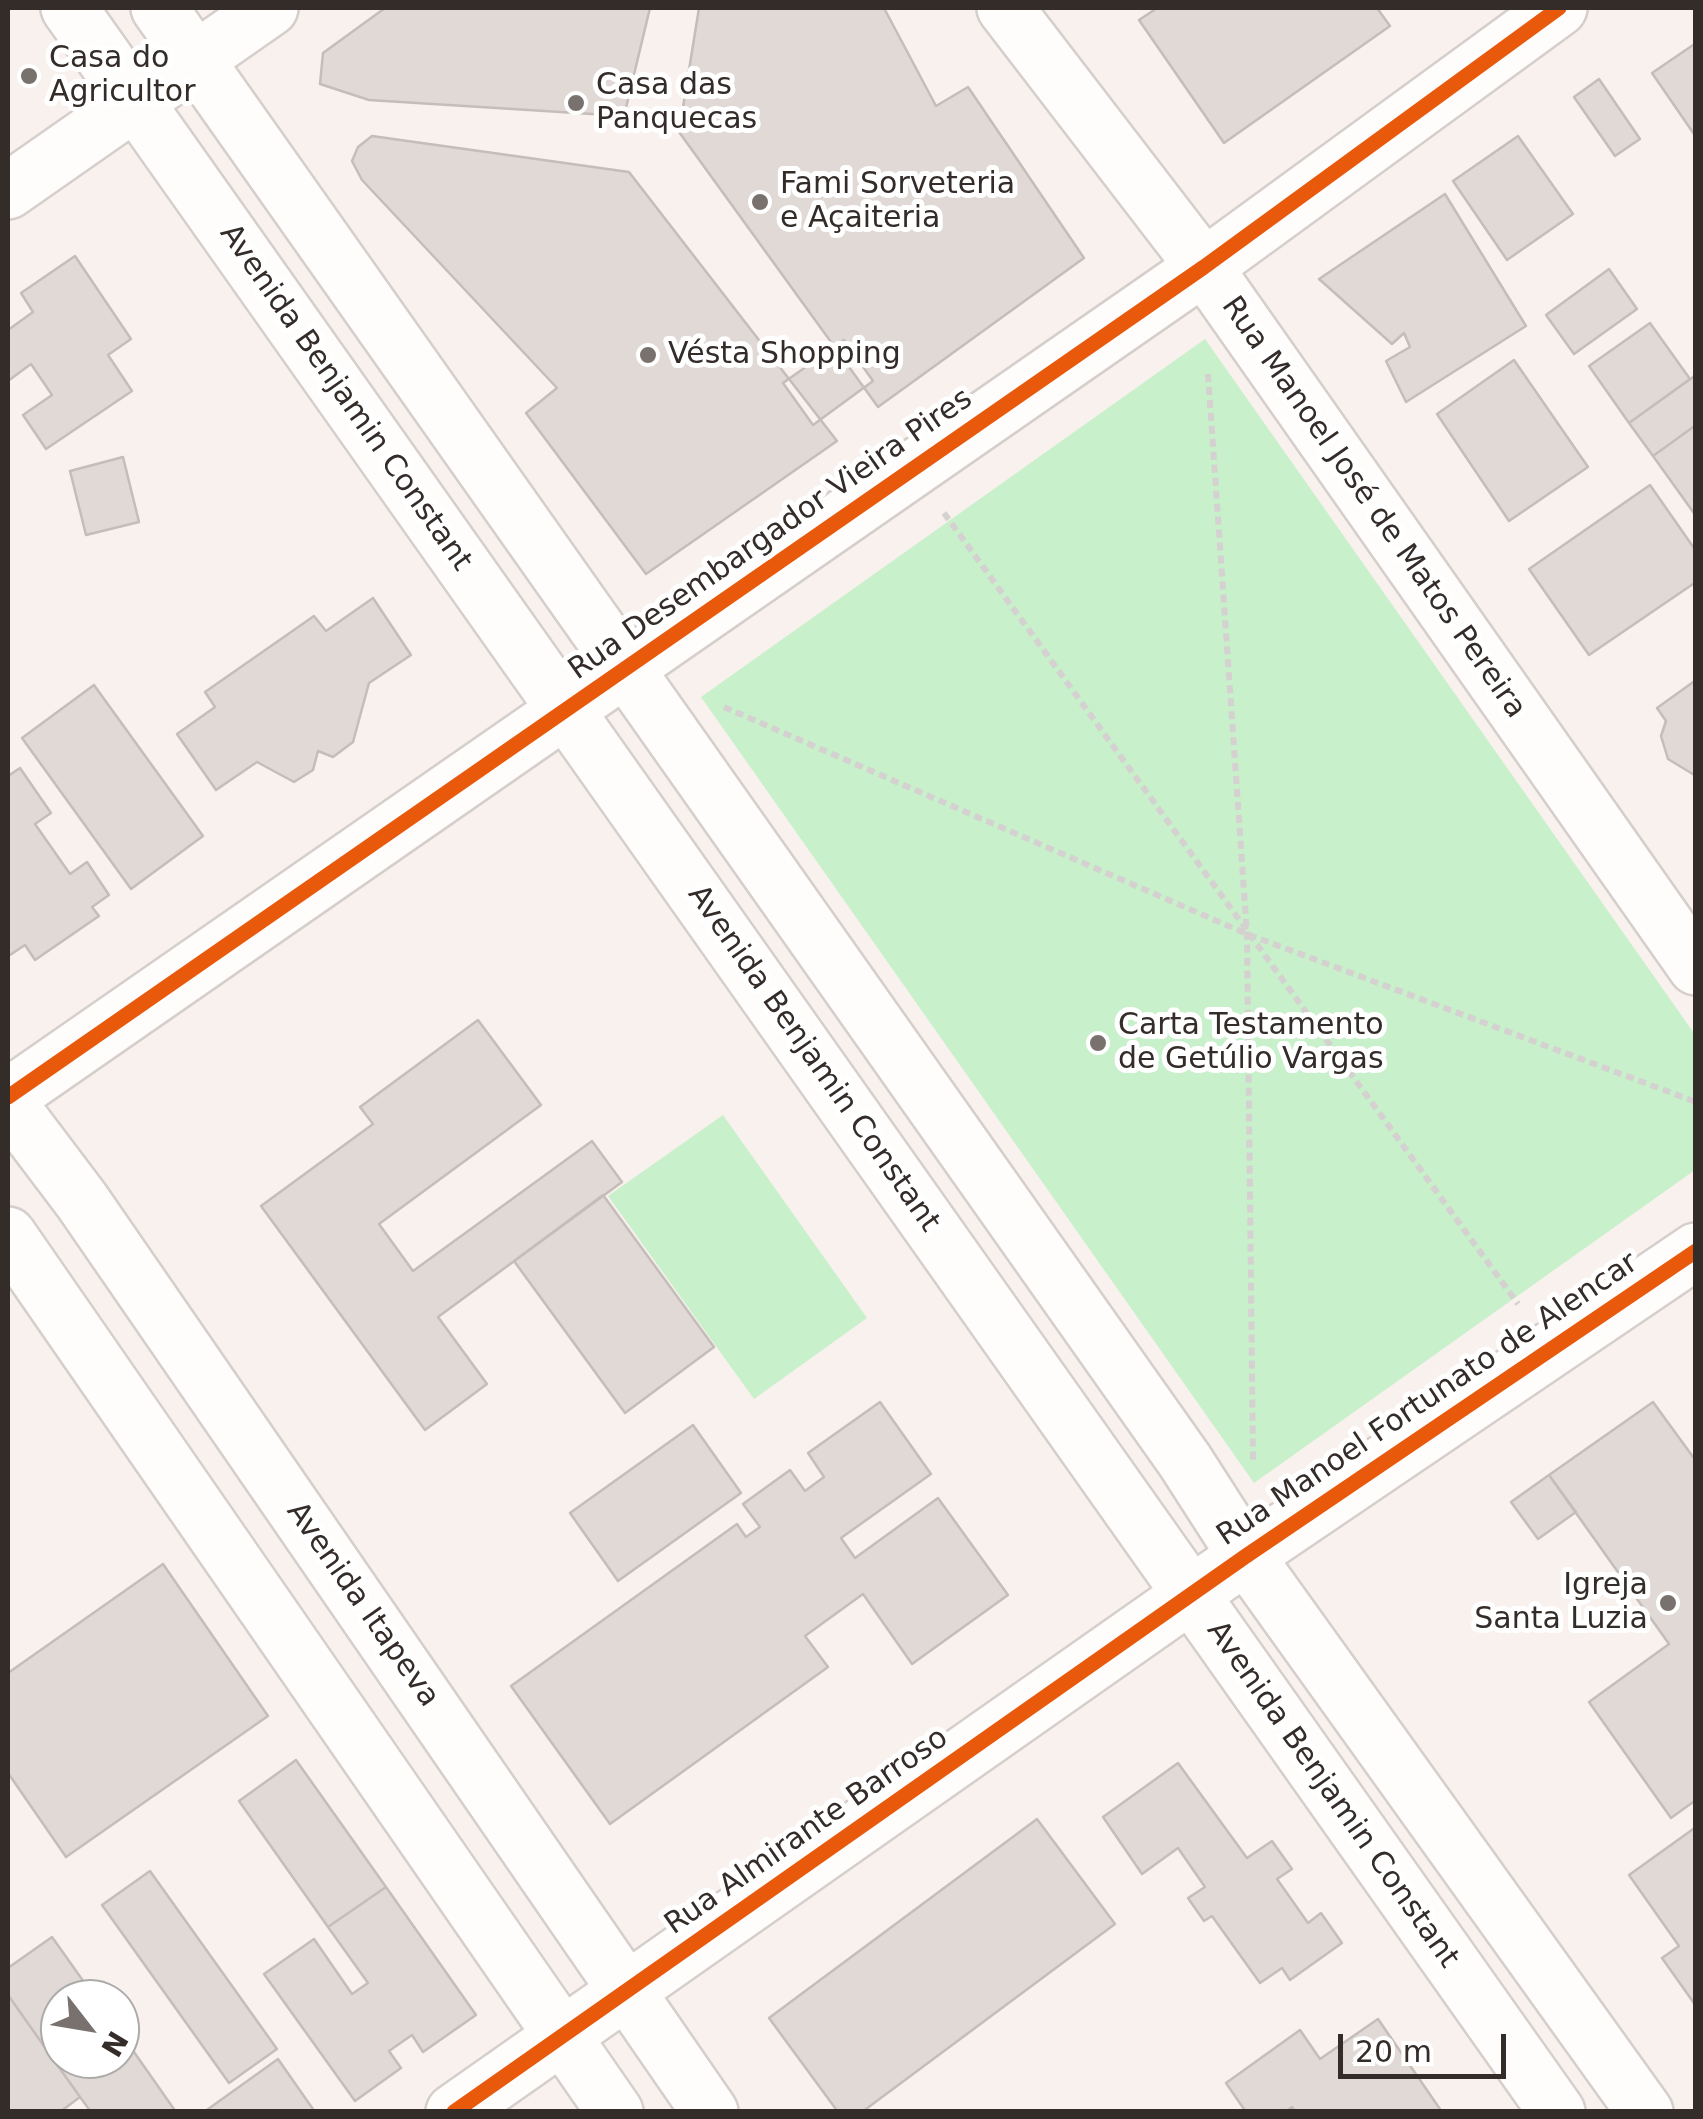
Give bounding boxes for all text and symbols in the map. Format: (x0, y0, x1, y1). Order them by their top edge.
place label: Casa do Agricultor (49, 41, 196, 112)
marker: Casa do Agricultor (18, 65, 40, 87)
place label: Casa das Panquecas (596, 68, 757, 138)
marker: Casa das Panquecas (565, 92, 587, 114)
place label: Fami Sorveteria e Açaiteria (780, 167, 1015, 238)
marker: Fami Sorveteria e Açaiteria (749, 191, 771, 213)
street label: Avenida Benjamin Constant (211, 218, 479, 578)
street label: Rua Manoel José de Matos Pereira (1213, 290, 1533, 726)
place label: Vésta Shopping (668, 337, 901, 373)
marker: Vésta Shopping (637, 344, 659, 366)
street label: Rua Desembargador Vieira Pires (562, 381, 980, 689)
street label: Avenida Benjamin Constant (679, 879, 947, 1239)
place label: Carta Testamento de Getúlio Vargas (1118, 1008, 1384, 1078)
marker: Carta Testamento de Getúlio Vargas (1087, 1032, 1109, 1054)
street label: Rua Manoel Fortunato de Alencar (1211, 1245, 1645, 1555)
street label: Avenida Itapeva (278, 1496, 446, 1714)
place label: Igreja Santa Luzia (1474, 1568, 1648, 1638)
marker: Igreja Santa Luzia (1657, 1592, 1679, 1614)
street label: Avenida Benjamin Constant (1198, 1615, 1466, 1975)
street label: Rua Almirante Barroso (659, 1721, 955, 1943)
north arrow (40, 1979, 140, 2079)
scale bar (1343, 2014, 1510, 2076)
text: N (94, 2025, 135, 2062)
text: 20 m (1355, 2034, 1432, 2069)

